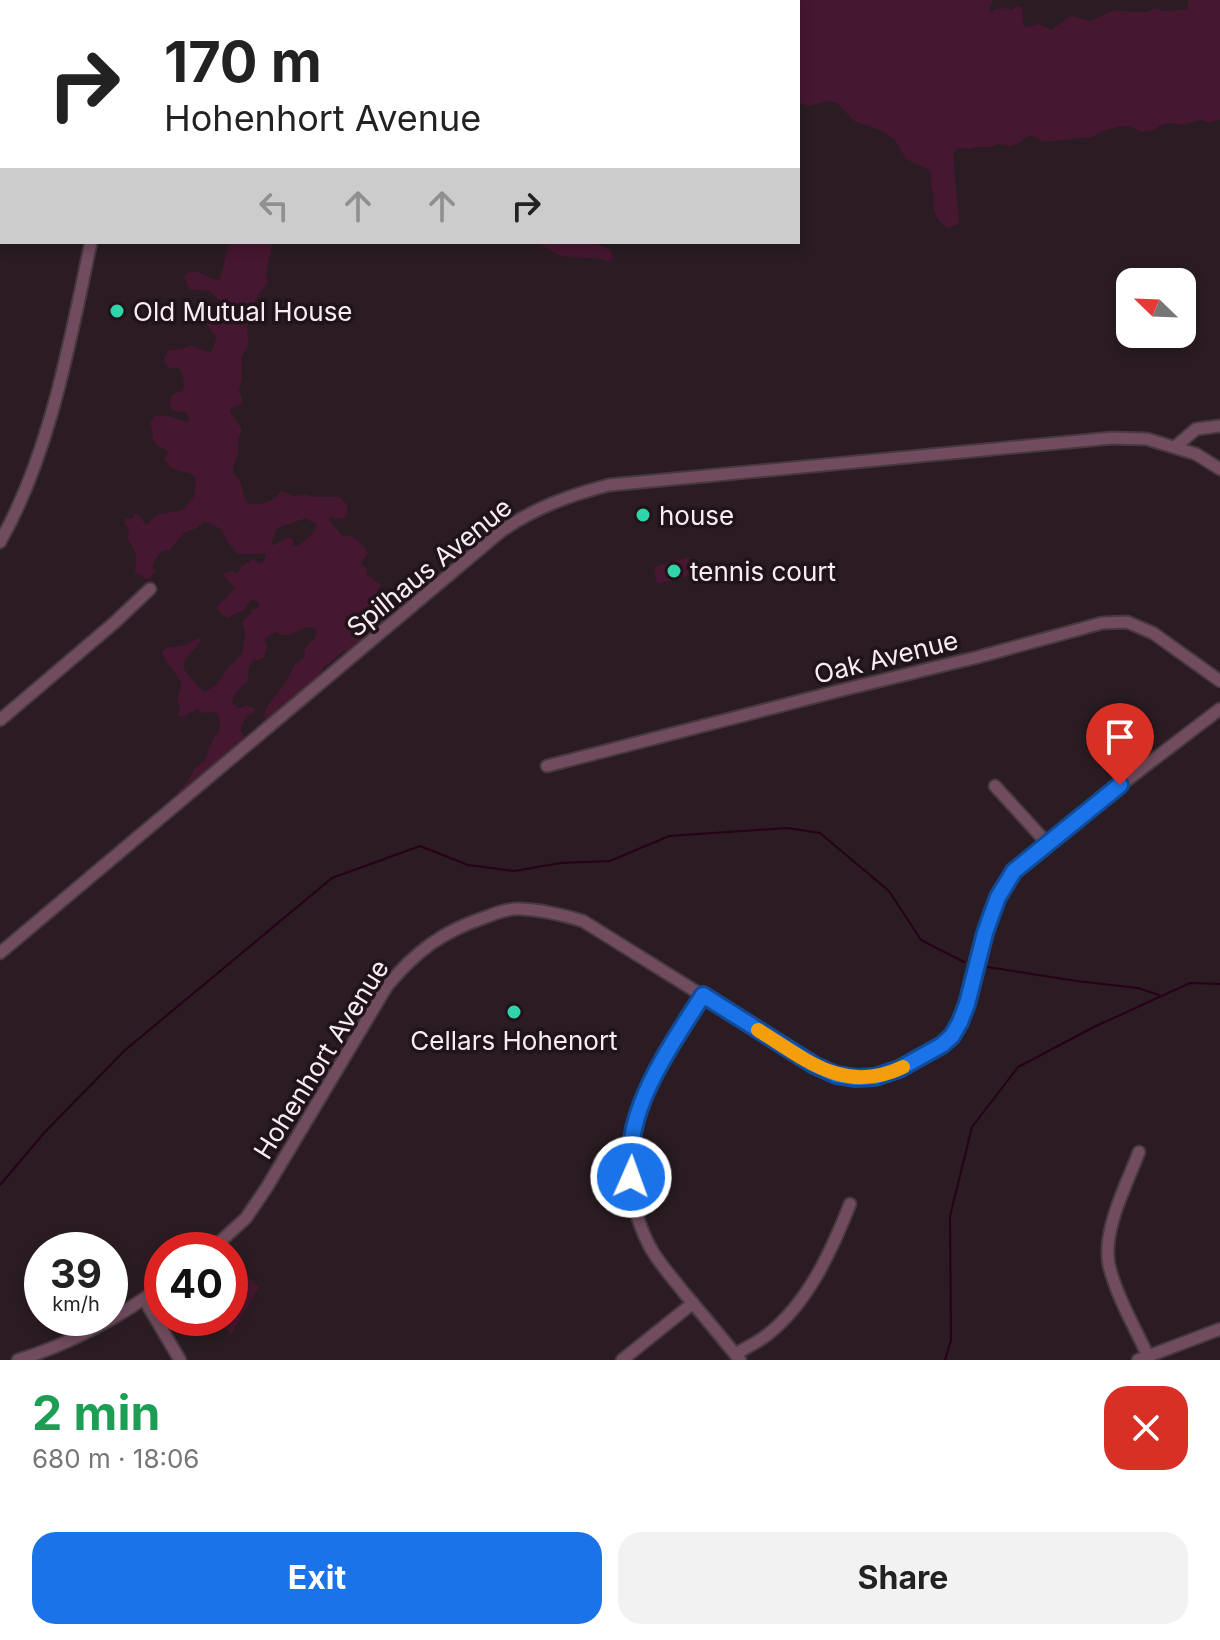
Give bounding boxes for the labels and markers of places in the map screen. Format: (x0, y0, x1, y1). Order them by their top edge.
place label: Old Mutual House (133, 296, 353, 327)
marker: Old Mutual House (108, 302, 126, 320)
place label: house (659, 500, 734, 531)
marker: house (634, 506, 652, 524)
place label: tennis court (690, 556, 836, 587)
marker: tennis court (665, 562, 683, 580)
pin (1086, 703, 1154, 785)
marker: Cellars Hohenort (505, 1003, 523, 1021)
place label: Cellars Hohenort (410, 1025, 618, 1056)

